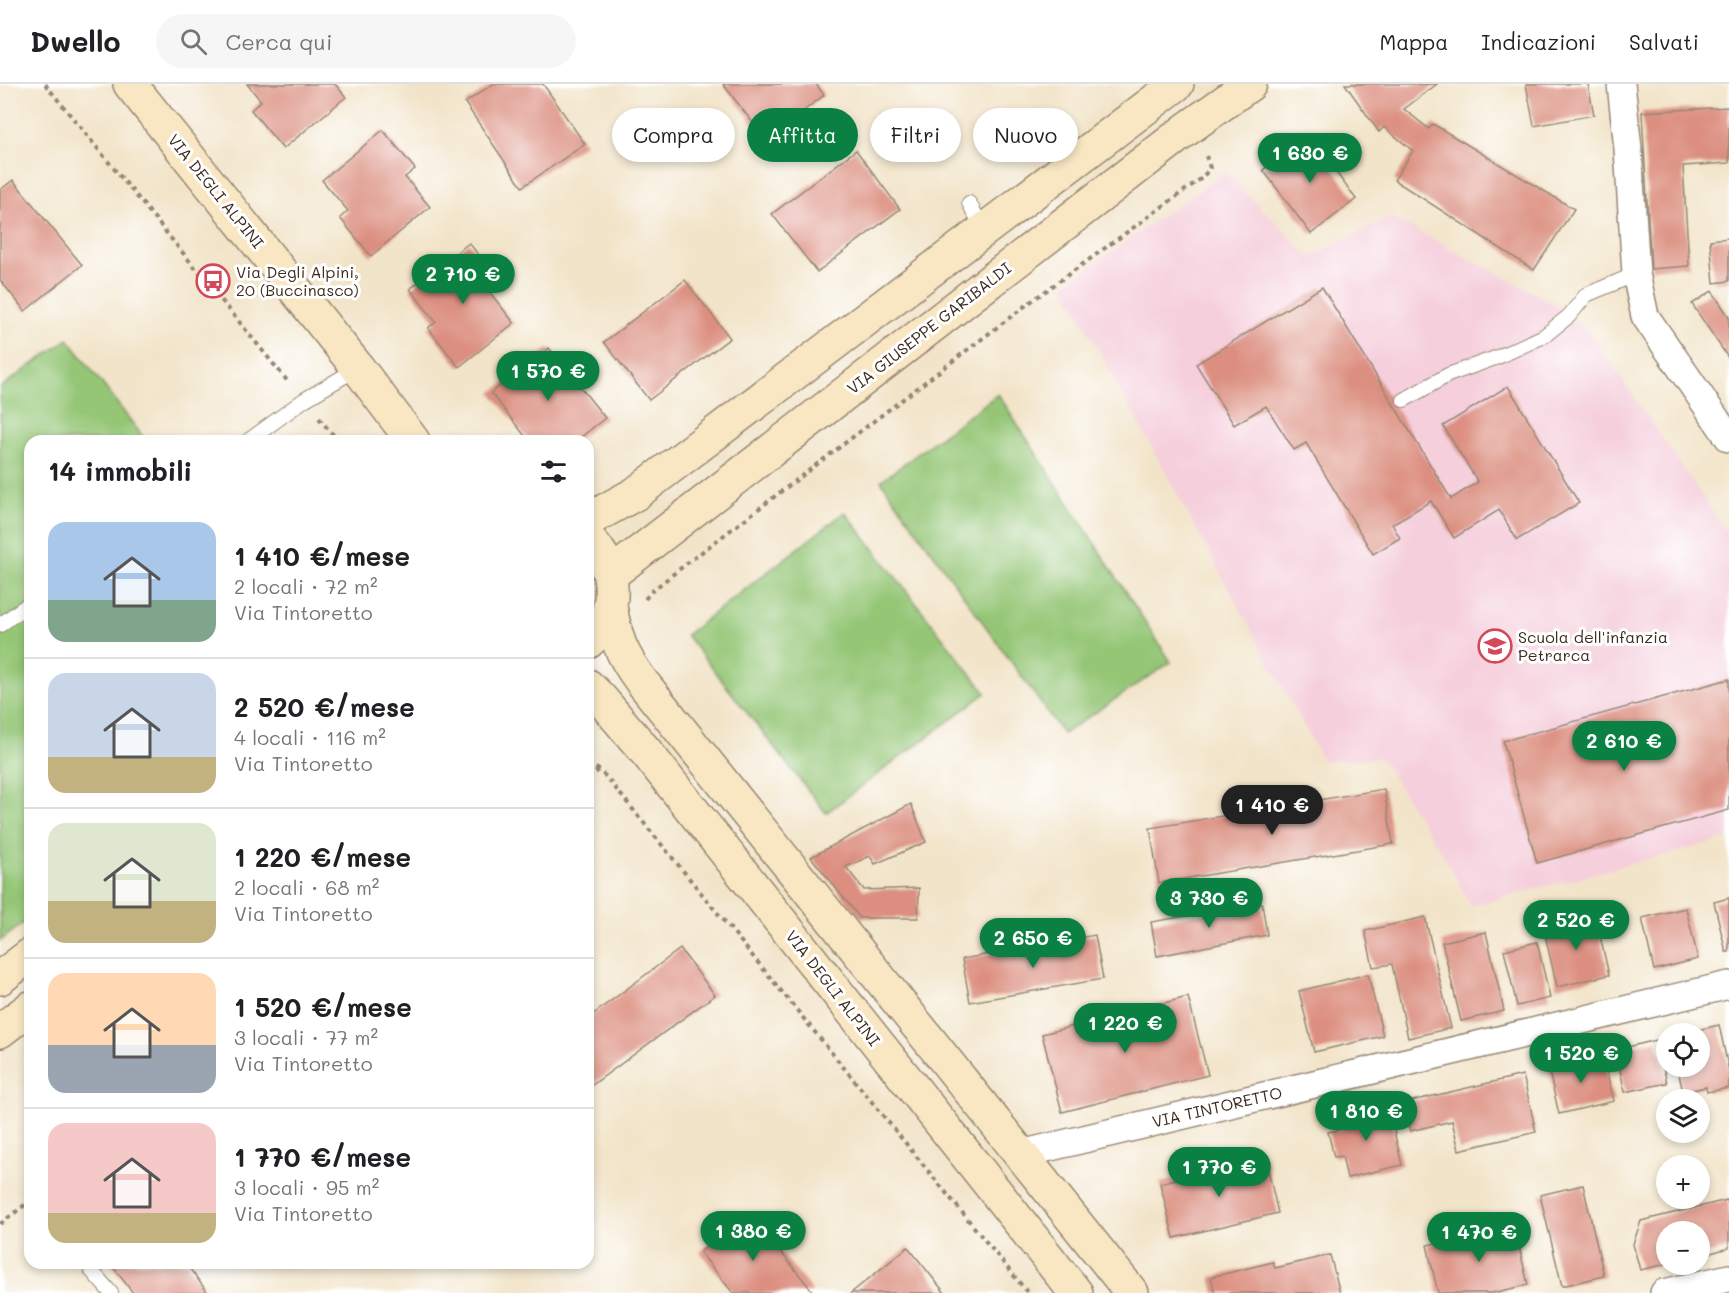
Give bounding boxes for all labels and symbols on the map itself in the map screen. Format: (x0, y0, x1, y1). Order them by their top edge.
street label: VIA DEGLI ALPINI (164, 129, 269, 252)
pin: 1 630 € (1255, 133, 1365, 184)
pin: 2 710 € (408, 254, 518, 305)
street label: VIA GIUSEPPE GARIBALDI (842, 257, 1015, 398)
place label: Via Degli Alpini, 20 (Buccinasco) (236, 261, 359, 300)
bus stop icon: Via Degli Alpini, 20 (Buccinasco) (195, 263, 231, 299)
pin: 1 570 € (493, 351, 603, 402)
place label: Scuola dell'infanzia Petrarca (1518, 626, 1668, 665)
school or university icon: Scuola dell'infanzia Petrarca (1477, 628, 1513, 664)
pin: 2 610 € (1569, 721, 1679, 772)
pin: 1 410 € (1217, 785, 1327, 836)
pin: 3 730 € (1154, 878, 1264, 929)
pin: 2 520 € (1521, 900, 1631, 951)
pin: 2 650 € (978, 918, 1088, 969)
street label: VIA DEGLI ALPINI (782, 926, 885, 1050)
pin: 1 220 € (1070, 1003, 1180, 1054)
pin: 1 520 € (1526, 1033, 1636, 1084)
street label: VIA TINTORETTO (1150, 1081, 1284, 1132)
pin: 1 810 € (1311, 1091, 1421, 1142)
pin: 1 770 € (1164, 1147, 1274, 1198)
pin: 1 380 € (698, 1211, 808, 1262)
pin: 1 470 € (1424, 1212, 1534, 1263)

